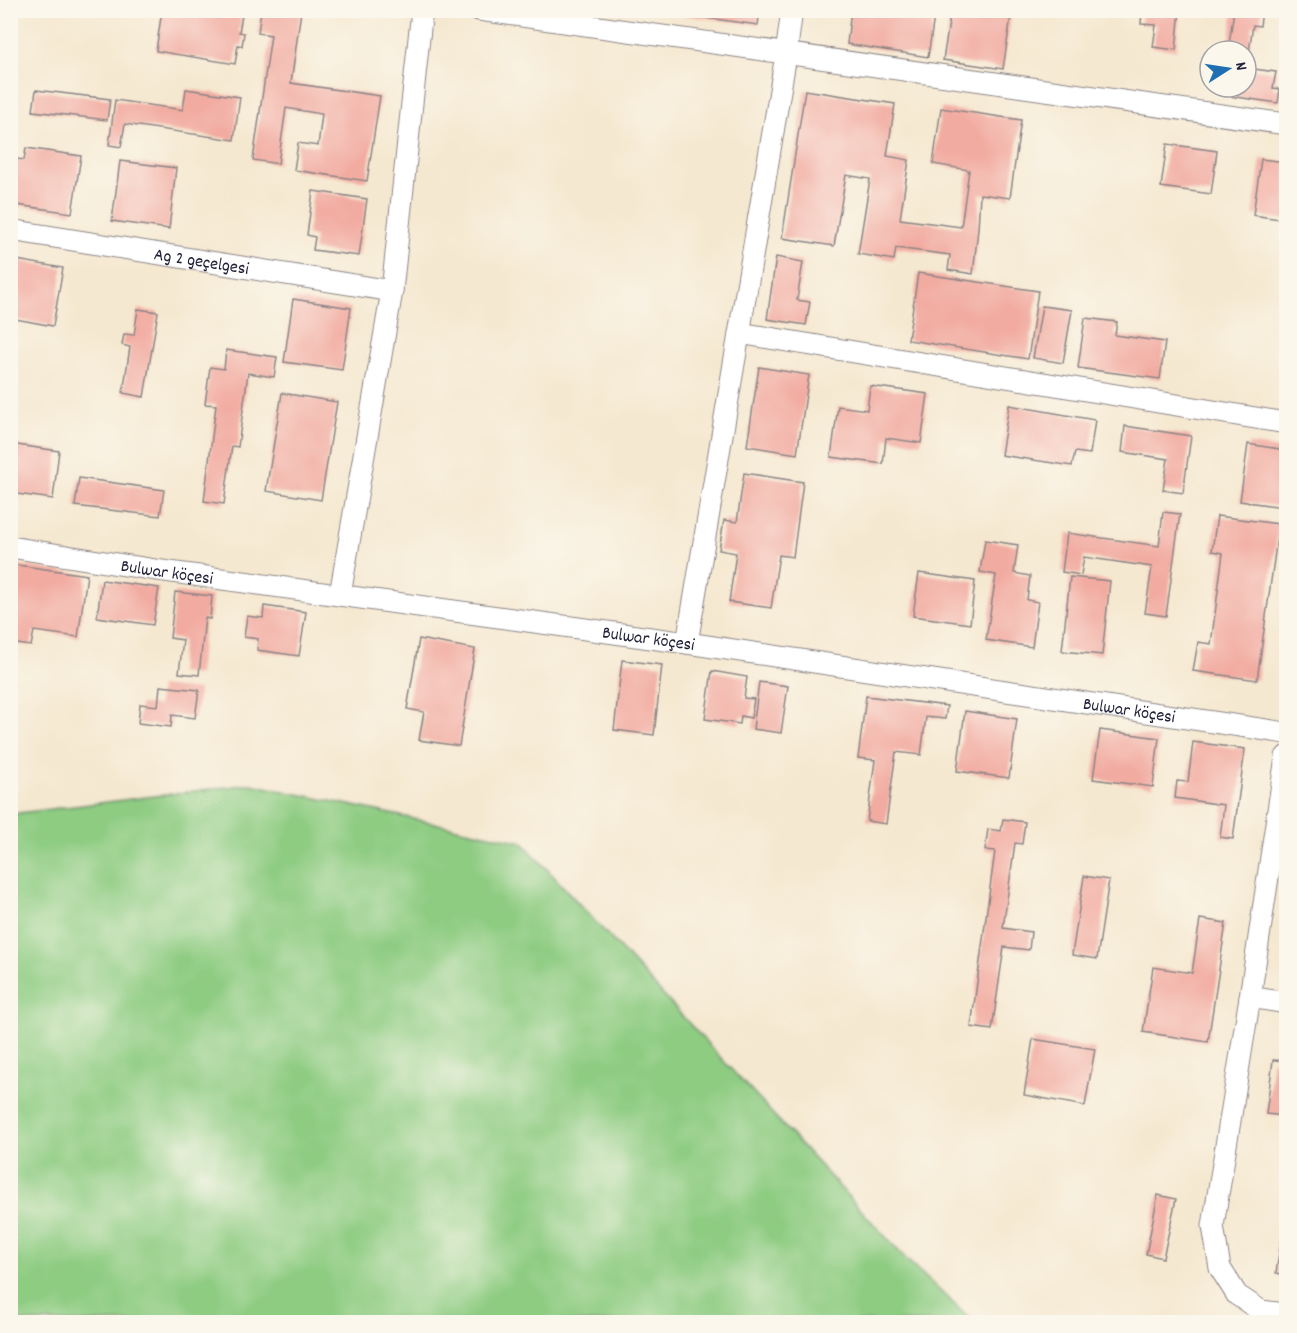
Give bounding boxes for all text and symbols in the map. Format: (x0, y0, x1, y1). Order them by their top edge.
north arrow (1198, 39, 1258, 99)
text: N (1228, 60, 1252, 73)
street label: Ag 2 geçelgesi (152, 243, 250, 283)
street label: Bulwar köçesi (119, 555, 214, 593)
street label: Bulwar köçesi (600, 621, 696, 659)
street label: Bulwar köçesi (1081, 693, 1177, 731)

